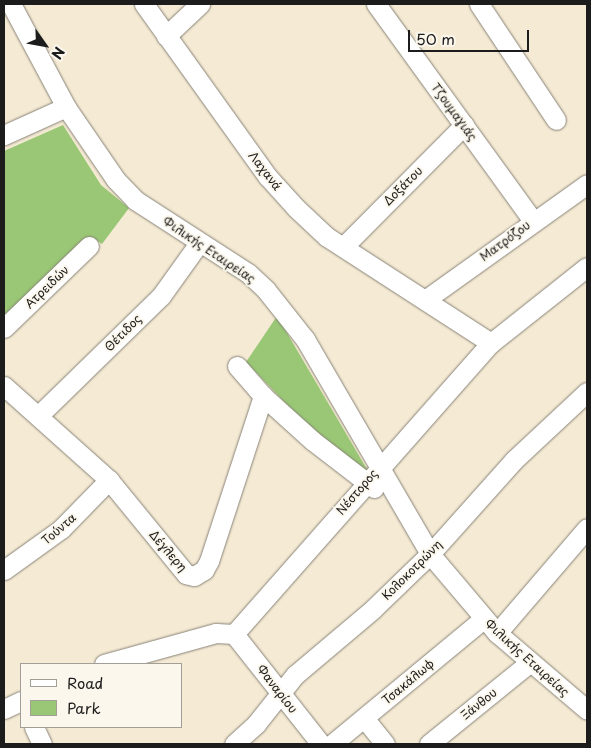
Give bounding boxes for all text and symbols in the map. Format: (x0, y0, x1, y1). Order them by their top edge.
north arrow (20, 20, 70, 70)
scale bar (411, 20, 532, 52)
text: 50 m (416, 27, 455, 50)
text: N (46, 43, 70, 63)
street label: Τζουμαγιάς (428, 80, 480, 144)
street label: Λαχανά (245, 149, 285, 193)
street label: Δοξάτου (381, 164, 425, 208)
street label: Φιλικής Εταιρείας (160, 214, 258, 286)
street label: Ματρόζου (477, 218, 533, 264)
street label: Ατρειδών (22, 263, 72, 311)
street label: Θέτιδος (102, 312, 144, 354)
street label: Νέστορος (333, 466, 381, 518)
street label: Τούντα (39, 510, 79, 548)
street label: Δέγλερη (146, 527, 190, 575)
street label: Κολοκοτρώνη (379, 537, 445, 603)
street label: Φιλικής Εταιρείας (482, 616, 572, 700)
street label: Τσακάλωφ (379, 656, 437, 708)
street label: Φαναρίου (254, 662, 300, 716)
legend (20, 663, 182, 728)
text: Road (67, 671, 103, 694)
street label: Ξάνθου (458, 685, 500, 723)
text: Park (67, 696, 101, 719)

